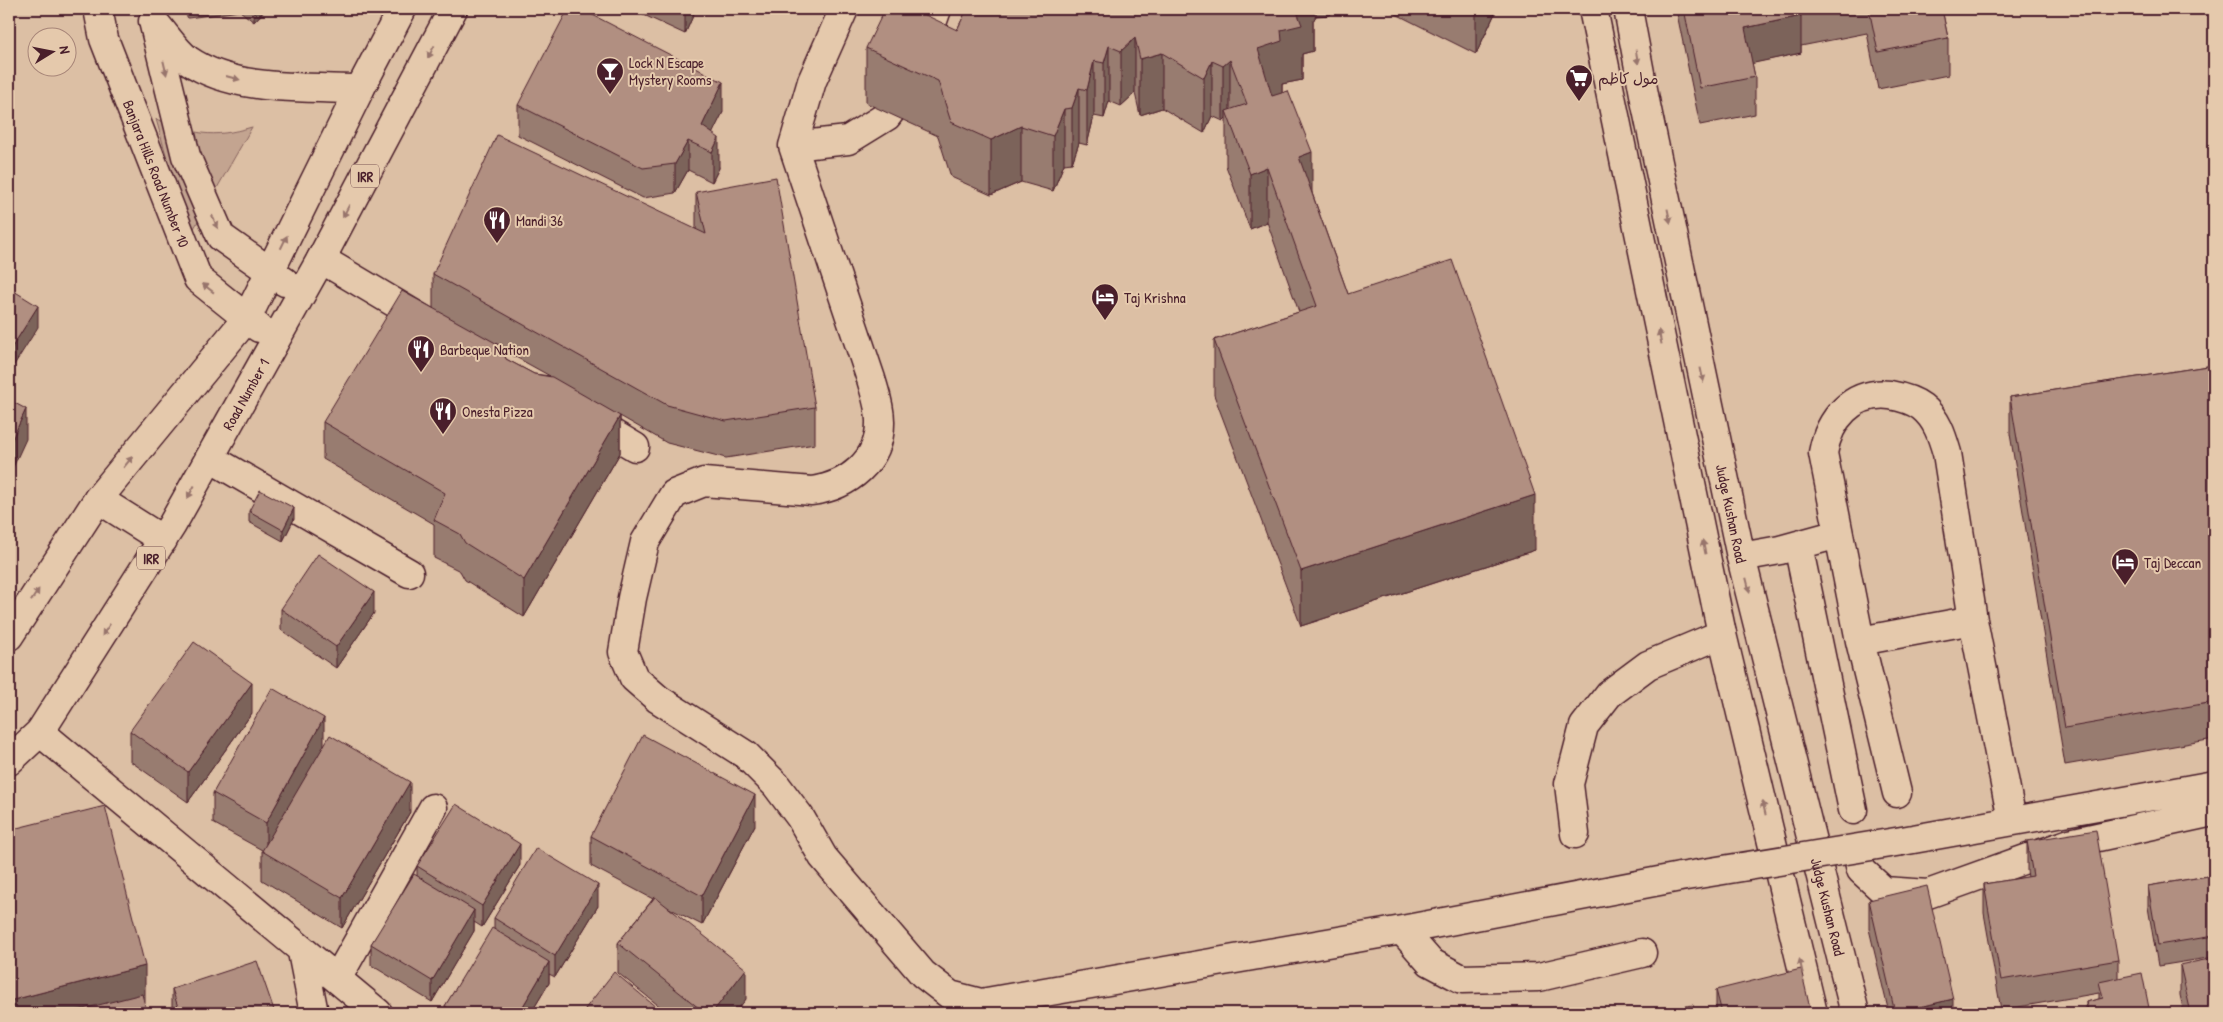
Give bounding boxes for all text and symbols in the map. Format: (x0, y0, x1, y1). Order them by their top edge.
north arrow (28, 28, 78, 78)
text: N (55, 44, 75, 56)
one-way arrow (427, 45, 435, 59)
one-way arrow (1633, 49, 1641, 65)
place label: Lock N Escape Mystery Rooms (629, 52, 712, 90)
bar icon: Lock N Escape Mystery Rooms (595, 56, 625, 95)
one-way arrow (161, 61, 169, 76)
supermarket icon: مول كاظم (1564, 63, 1594, 102)
place label: مول كاظم (1598, 68, 1659, 91)
one-way arrow (226, 75, 241, 83)
street label: Banjara Hills Road Number 10 (118, 97, 195, 251)
road number: IRR (351, 165, 379, 188)
one-way arrow (342, 204, 351, 218)
restaurant icon: Mandi 36 (482, 205, 512, 244)
one-way arrow (1665, 208, 1673, 224)
place label: Mandi 36 (516, 210, 563, 231)
one-way arrow (211, 215, 219, 229)
one-way arrow (280, 235, 288, 250)
one-way arrow (202, 282, 215, 293)
hotel icon: Taj Krishna (1090, 282, 1120, 321)
place label: Taj Krishna (1124, 287, 1186, 308)
one-way arrow (1656, 328, 1664, 344)
restaurant icon: Barbeque Nation (406, 334, 436, 373)
place label: Barbeque Nation (440, 339, 529, 360)
street label: Road Number 1 (217, 354, 274, 434)
one-way arrow (1699, 367, 1707, 383)
restaurant icon: Onesta Pizza (428, 396, 458, 435)
place label: Onesta Pizza (462, 401, 533, 422)
one-way arrow (123, 456, 134, 469)
street label: Judge Kushan Road (1711, 462, 1753, 565)
one-way arrow (187, 485, 195, 499)
one-way arrow (1700, 540, 1708, 555)
road number: IRR (137, 546, 165, 570)
hotel icon: Taj Deccan (2110, 547, 2140, 586)
place label: Taj Deccan (2144, 552, 2201, 573)
one-way arrow (1744, 578, 1752, 593)
one-way arrow (31, 588, 40, 602)
one-way arrow (101, 624, 111, 637)
one-way arrow (1759, 800, 1767, 815)
street label: Judge Kushan Road (1806, 856, 1851, 958)
one-way arrow (1797, 958, 1805, 973)

